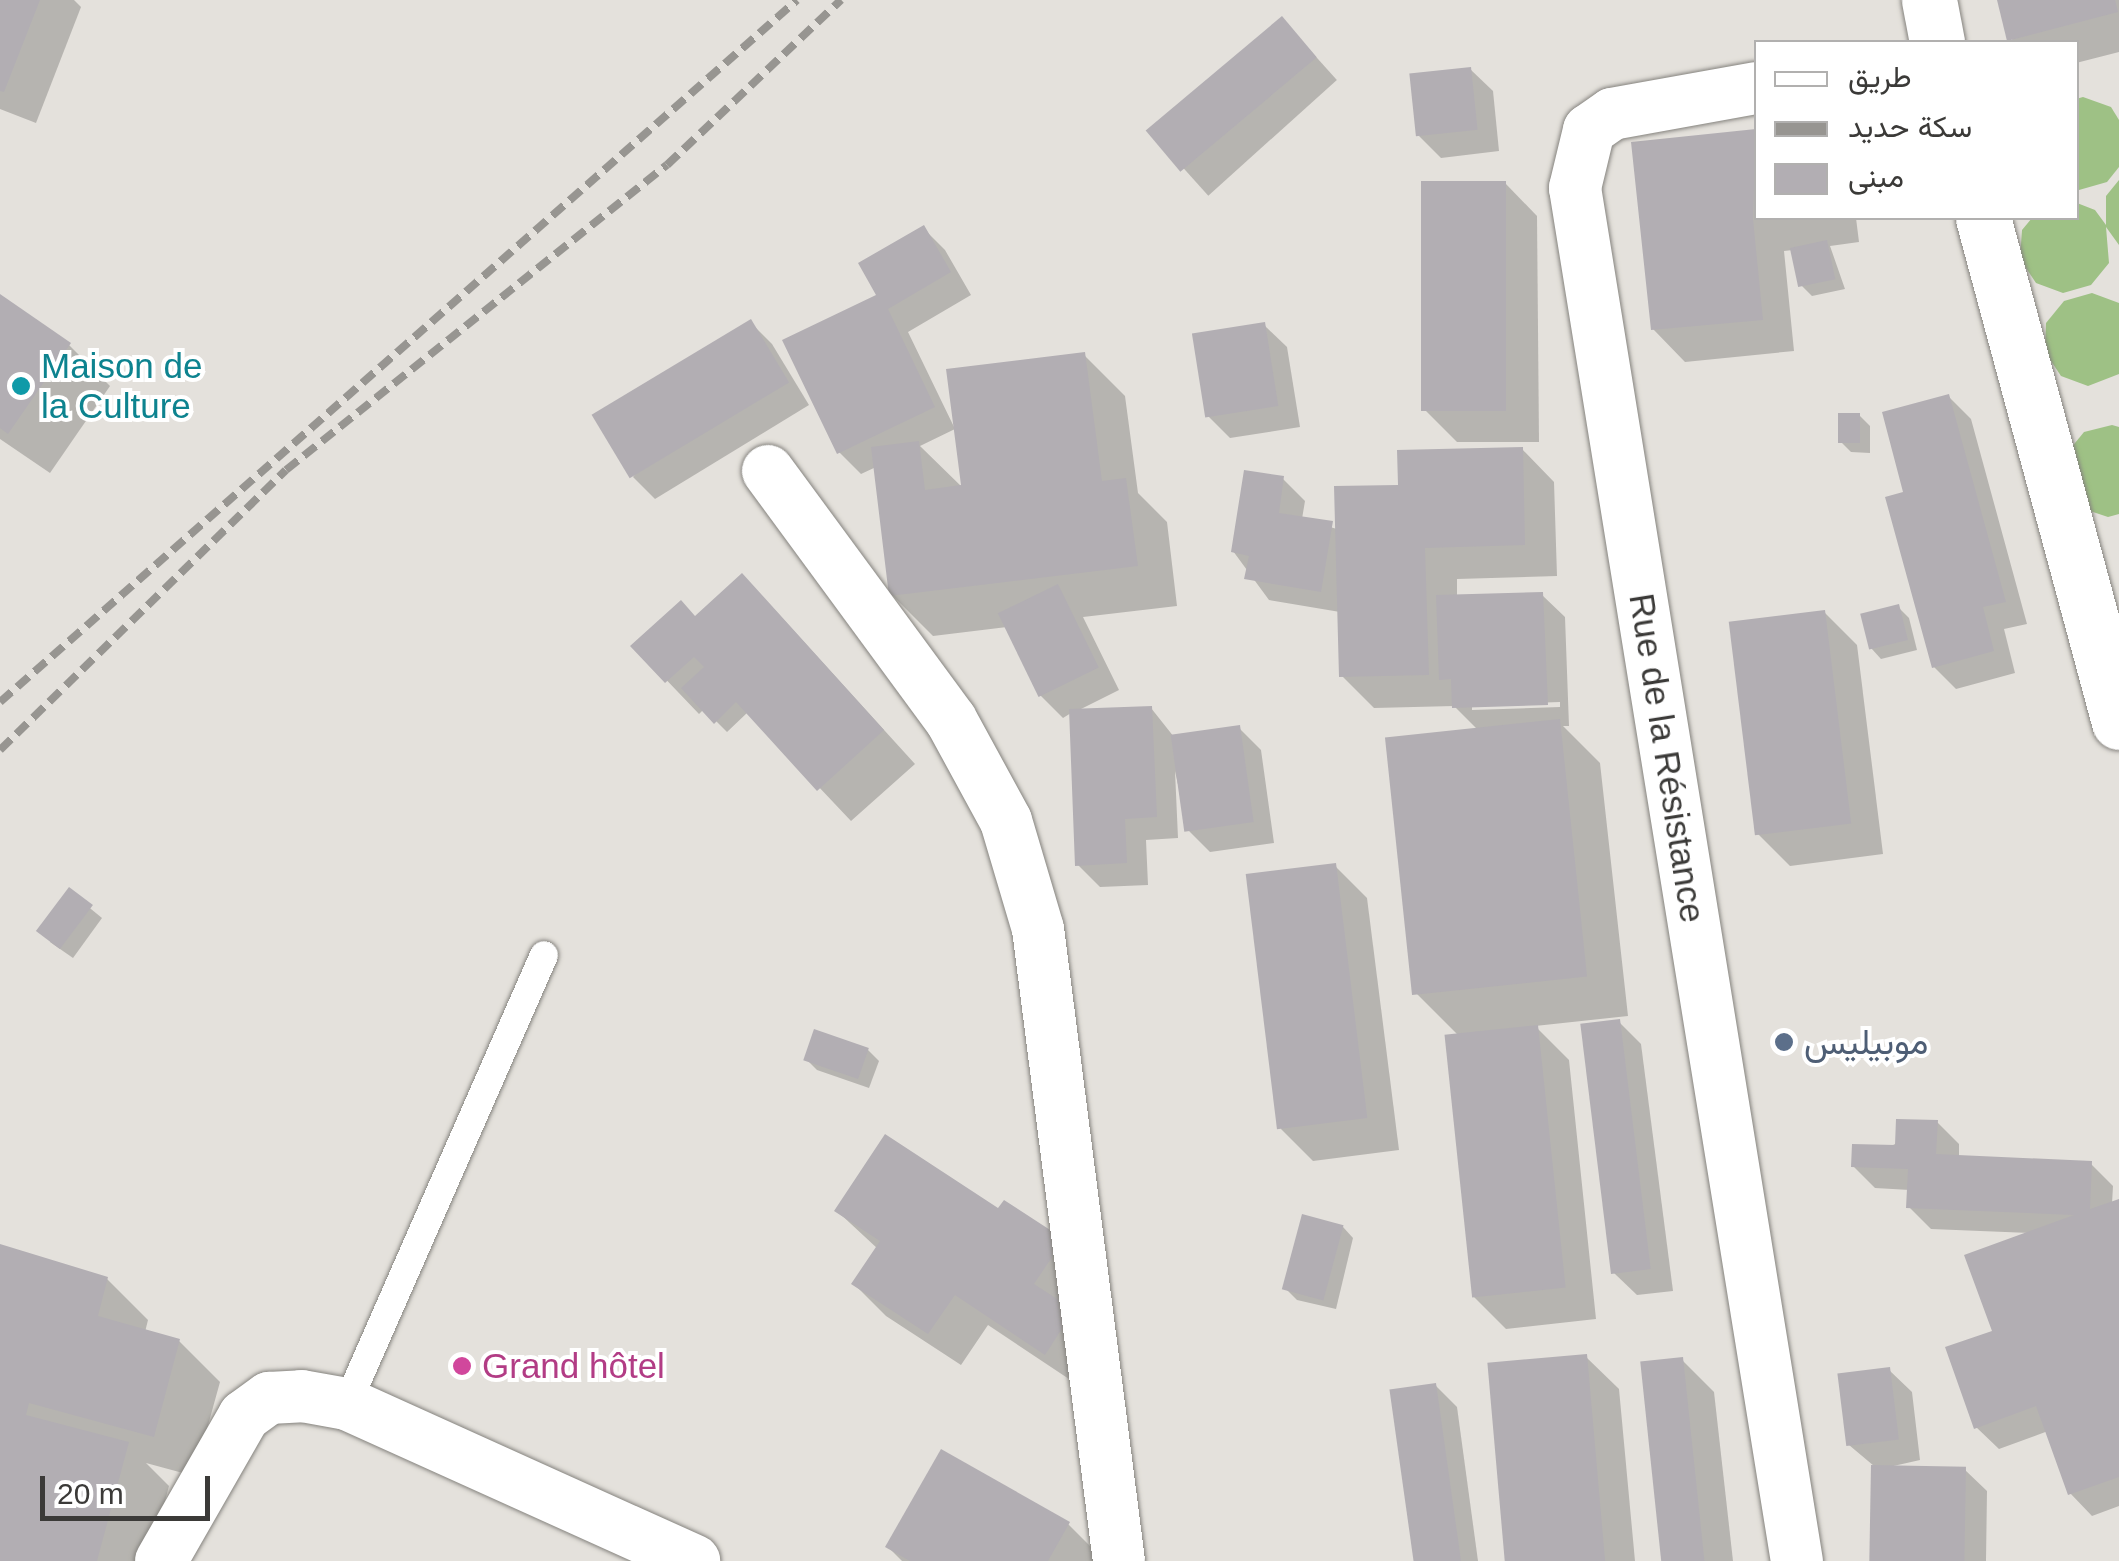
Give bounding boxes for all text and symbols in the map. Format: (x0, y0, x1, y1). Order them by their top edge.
legend (1754, 40, 2079, 220)
text: طريق (1848, 60, 1912, 93)
text: سكة حديد (1848, 110, 1972, 143)
text: مبنى (1848, 160, 1904, 193)
place label: Maison de la Culture (41, 345, 202, 427)
marker: Maison de la Culture (10, 375, 32, 397)
street label: Rue de la Résistance (1620, 590, 1714, 926)
place label: موبيليس (1804, 1021, 1928, 1063)
marker: موبيليس (1773, 1031, 1795, 1053)
place label: Grand hôtel (482, 1345, 665, 1387)
marker: Grand hôtel (451, 1355, 473, 1377)
scale bar (45, 1456, 215, 1518)
text: 20 m (57, 1477, 124, 1510)

